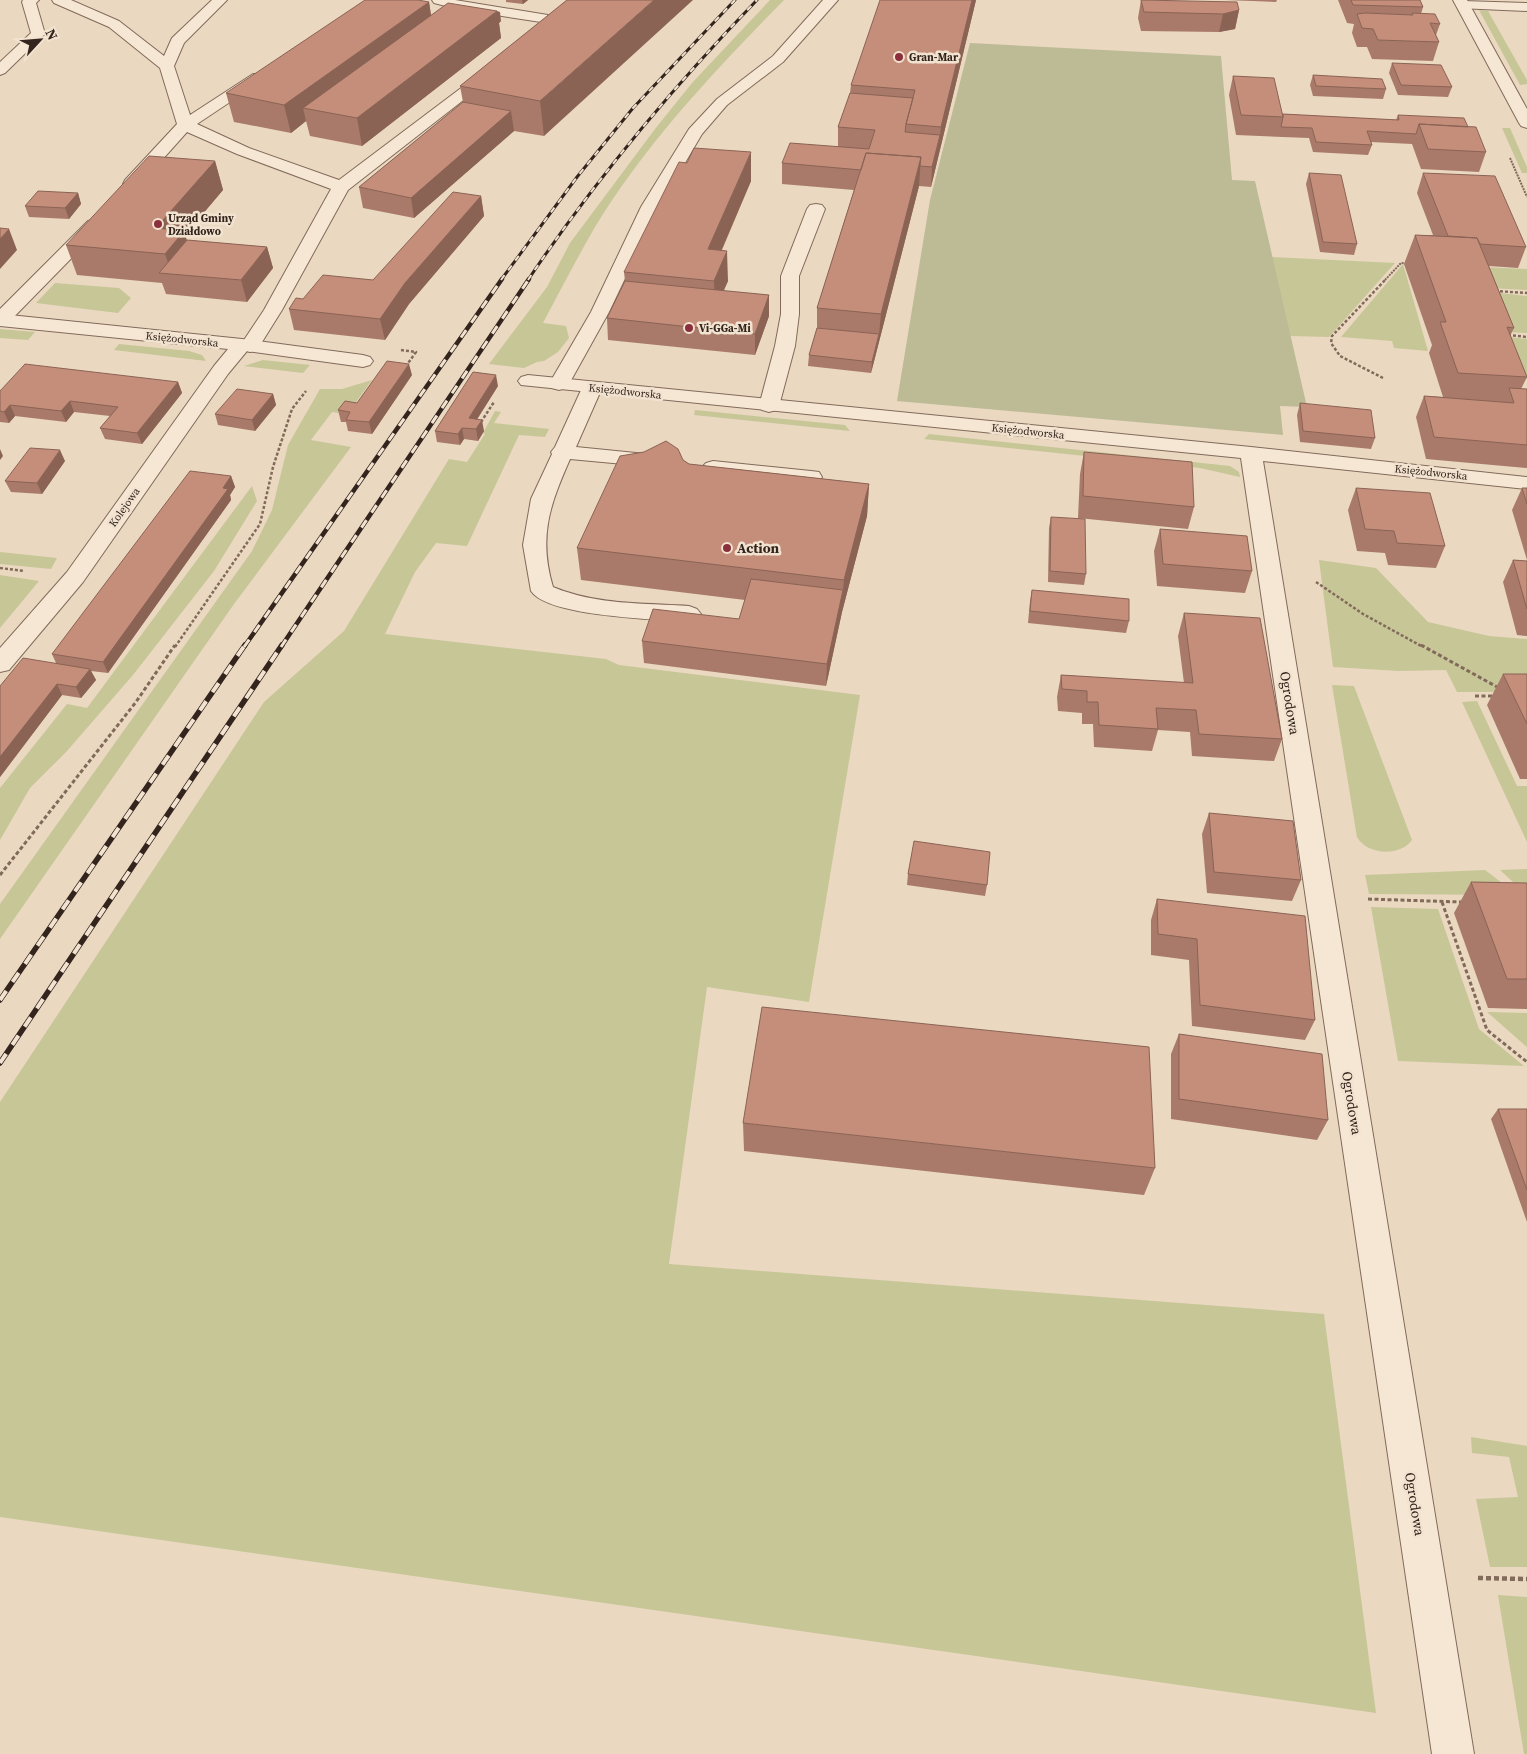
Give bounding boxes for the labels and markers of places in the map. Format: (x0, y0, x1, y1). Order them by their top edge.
place label: Gran-Mar (909, 50, 959, 65)
marker: Gran-Mar (893, 51, 905, 63)
place label: Urząd Gminy Działdowo (168, 211, 234, 239)
marker: Urząd Gminy Działdowo (152, 218, 164, 230)
place label: Vi-GGa-Mi (699, 321, 751, 336)
marker: Vi-GGa-Mi (683, 322, 695, 334)
place label: Action (737, 538, 780, 558)
marker: Action (721, 542, 733, 554)

